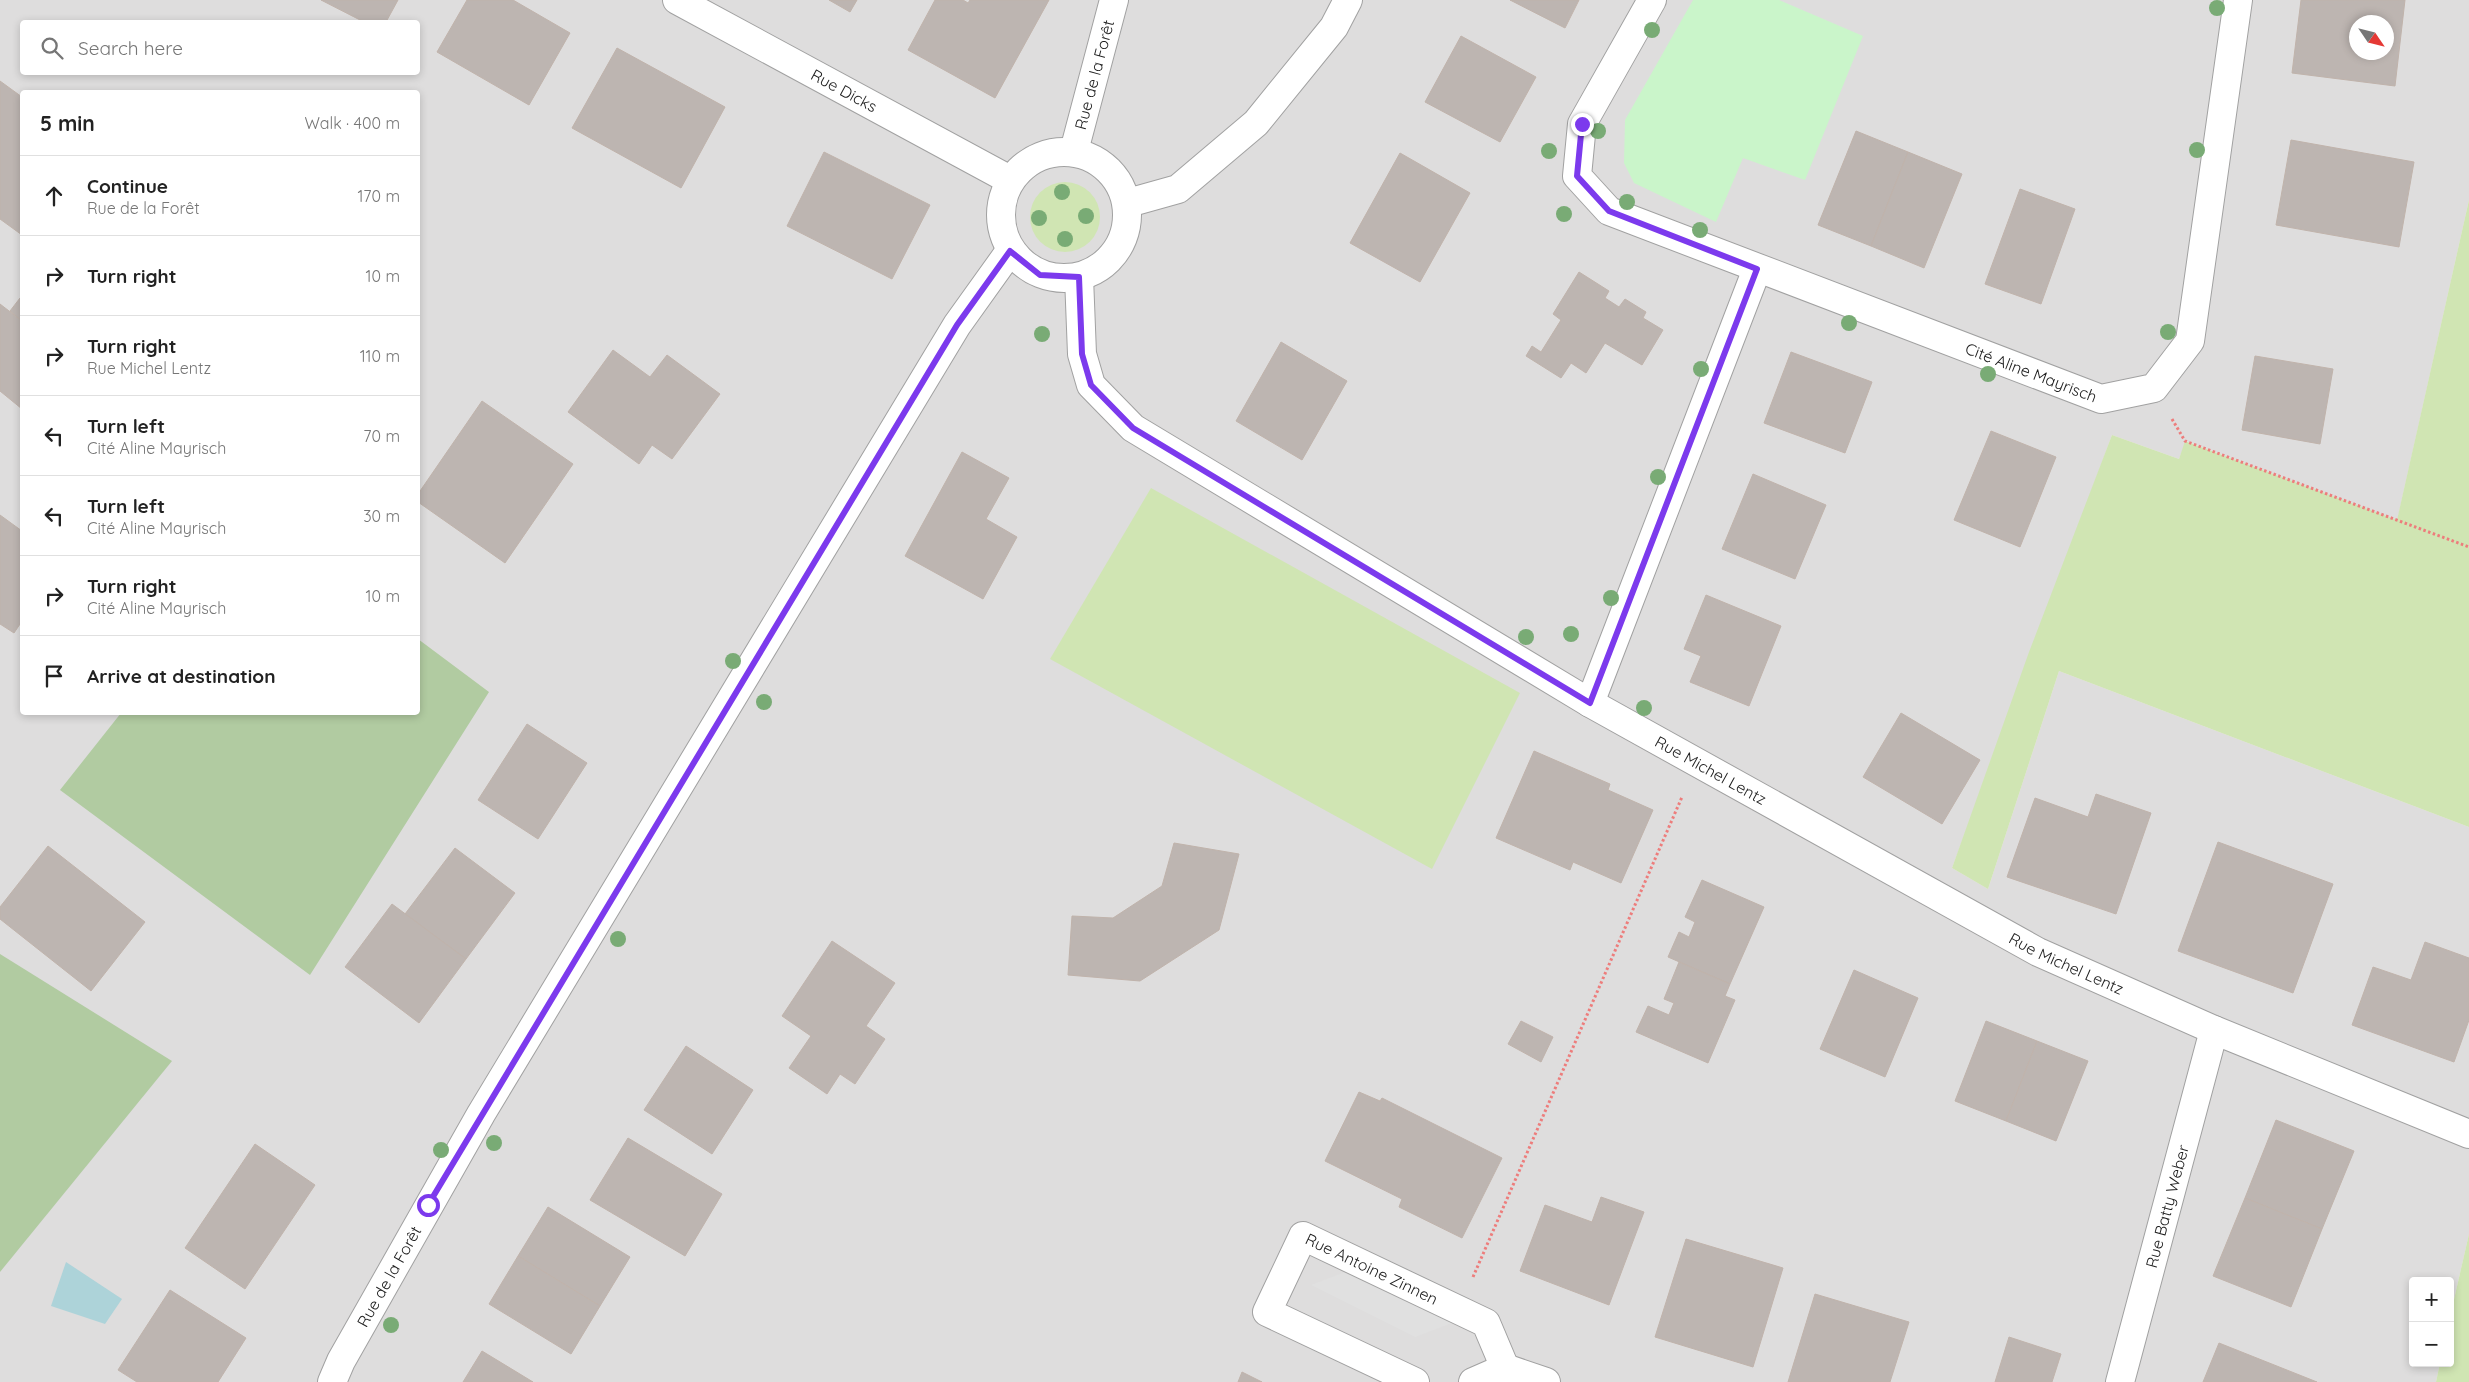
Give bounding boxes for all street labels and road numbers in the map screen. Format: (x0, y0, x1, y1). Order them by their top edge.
street label: Rue de la Forêt (1070, 18, 1118, 132)
street label: Rue Dicks (808, 64, 881, 116)
street label: Cité Aline Mayrisch (1963, 338, 2100, 407)
street label: Rue Michel Lentz (1652, 731, 1770, 809)
street label: Rue Michel Lentz (2006, 928, 2127, 999)
street label: Rue Batty Weber (2141, 1142, 2193, 1270)
street label: Rue de la Forêt (352, 1222, 425, 1330)
street label: Rue Antoine Zinnen (1302, 1229, 1441, 1309)

